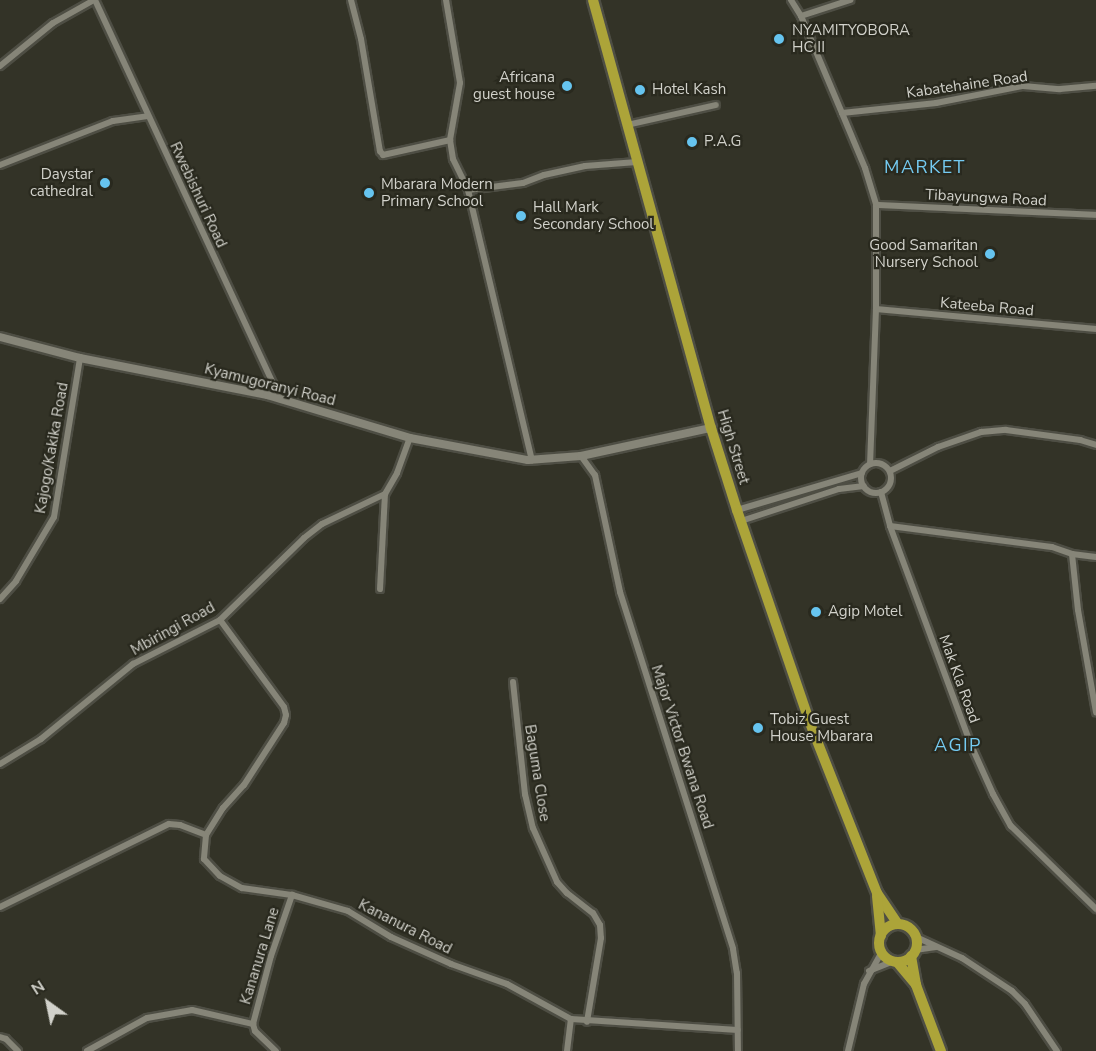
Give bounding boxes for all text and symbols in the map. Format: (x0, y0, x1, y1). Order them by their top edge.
place label: NYAMITYOBORA HC II (792, 21, 910, 56)
marker: NYAMITYOBORA HC II (770, 30, 788, 48)
place label: Africana guest house (473, 68, 555, 103)
street label: Kabatehaine Road (905, 68, 1029, 102)
marker: Africana guest house (560, 79, 574, 93)
place label: Hotel Kash (652, 81, 726, 99)
marker: Hotel Kash (633, 83, 647, 97)
place label: P.A.G (704, 133, 741, 151)
marker: P.A.G (685, 135, 699, 149)
street label: Rwebishuri Road (166, 139, 230, 251)
district label: MARKET (884, 156, 966, 178)
place label: Daystar cathedral (30, 165, 93, 200)
place label: Mbarara Modern Primary School (381, 175, 493, 210)
marker: Daystar cathedral (98, 176, 112, 190)
marker: Mbarara Modern Primary School (362, 186, 376, 200)
street label: Tibayungwa Road (925, 186, 1047, 210)
place label: Hall Mark Secondary School (533, 198, 654, 233)
marker: Hall Mark Secondary School (514, 209, 528, 223)
place label: Good Samaritan Nursery School (869, 236, 978, 271)
marker: Good Samaritan Nursery School (983, 247, 997, 261)
street label: Kateeba Road (939, 294, 1035, 320)
street label: Kyamugoranyi Road (203, 360, 337, 410)
street label: Kajogo/Kakika Road (32, 381, 72, 515)
street label: High Street (713, 408, 753, 486)
street label: Mbiringi Road (128, 598, 218, 660)
place label: Agip Motel (828, 603, 902, 621)
marker: Agip Motel (809, 605, 823, 619)
street label: Mak Kla Road (935, 632, 983, 726)
street label: Major Victor Bwana Road (647, 663, 717, 831)
place label: Tobiz Guest House Mbarara (770, 710, 873, 745)
marker: Tobiz Guest House Mbarara (751, 721, 765, 735)
street label: Baguma Close (520, 723, 554, 823)
district label: AGIP (934, 734, 982, 756)
street label: Kananura Road (355, 896, 455, 958)
street label: Kananura Lane (237, 905, 283, 1007)
north arrow (18, 973, 78, 1033)
text: N (27, 975, 49, 1000)

